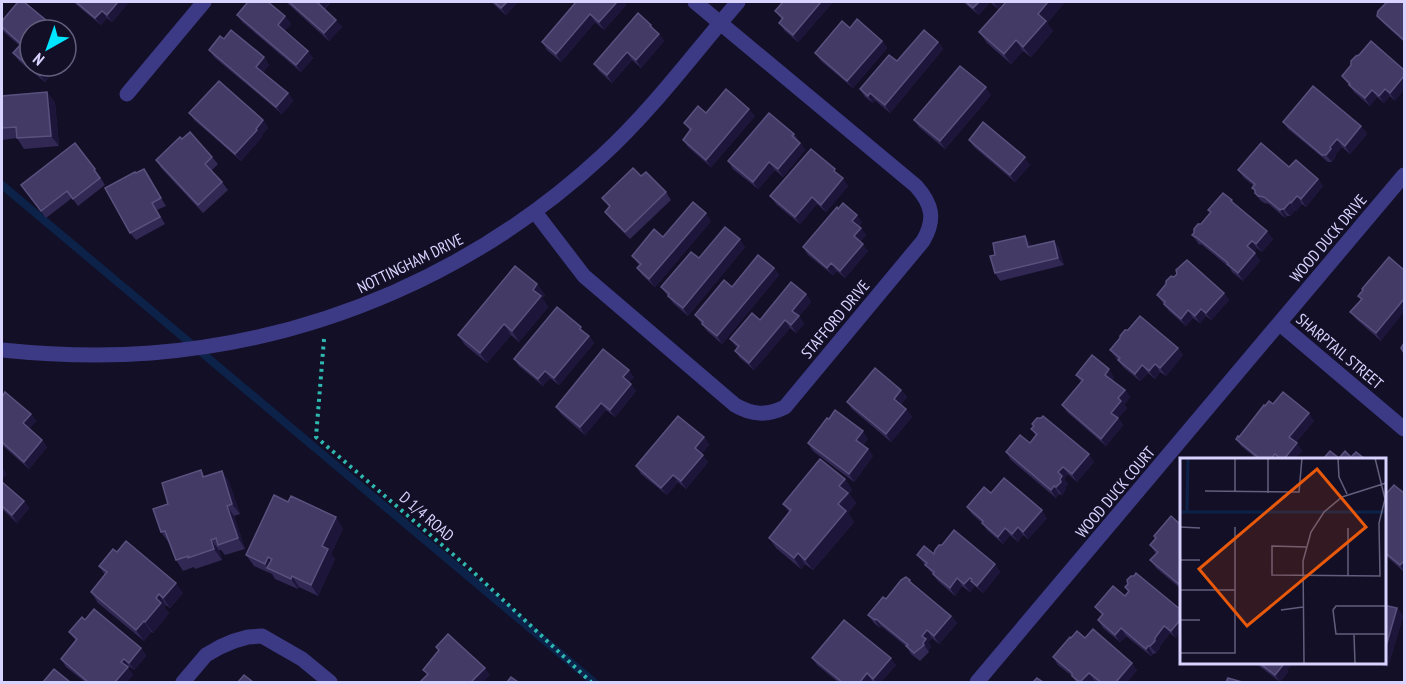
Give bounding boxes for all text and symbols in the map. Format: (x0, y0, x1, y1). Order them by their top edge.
north arrow (18, 18, 78, 78)
text: N (29, 49, 48, 70)
street label: WOOD DUCK DRIVE (1285, 190, 1371, 286)
street label: NOTTINGHAM DRIVE (354, 229, 466, 297)
street label: STAFFORD DRIVE (796, 276, 874, 362)
street label: SHARPTAIL STREET (1292, 309, 1388, 393)
street label: WOOD DUCK COURT (1071, 442, 1159, 542)
inset map (1180, 458, 1385, 663)
street label: D 1/4 ROAD (396, 487, 458, 545)

